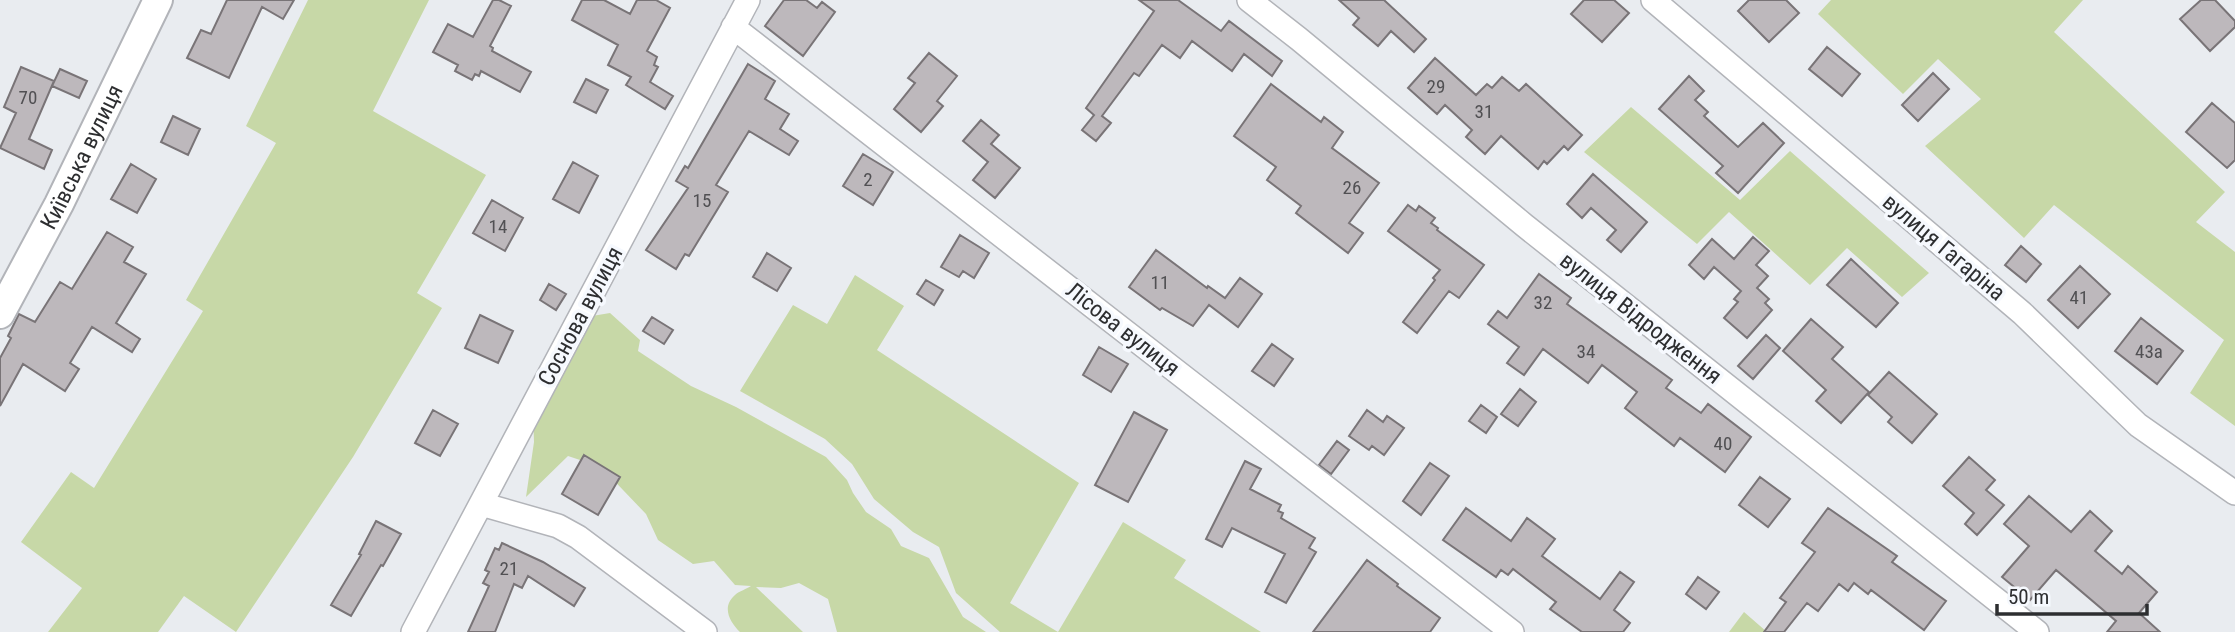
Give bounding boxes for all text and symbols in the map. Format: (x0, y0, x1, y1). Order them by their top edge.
house number: 29 (1427, 75, 1445, 98)
street label: Київська вулиця (35, 80, 129, 234)
house number: 70 (19, 86, 37, 109)
house number: 31 (1475, 100, 1493, 123)
house number: 2 (863, 168, 873, 191)
house number: 26 (1343, 176, 1361, 199)
street label: вулиця Гагаріна (1877, 188, 2010, 306)
house number: 15 (693, 189, 711, 212)
house number: 14 (489, 215, 507, 238)
street label: Соснова вулиця (532, 242, 628, 390)
street label: вулиця Відродження (1555, 247, 1727, 390)
house number: 11 (1151, 271, 1169, 294)
street label: Лісова вулиця (1060, 277, 1185, 382)
house number: 41 (2070, 286, 2088, 309)
house number: 32 (1534, 291, 1552, 314)
house number: 34 (1577, 340, 1595, 363)
house number: 43а (2135, 340, 2163, 363)
house number: 40 (1714, 432, 1732, 455)
house number: 21 (500, 557, 518, 580)
scale bar (1997, 572, 2148, 616)
text: 50 m (2008, 585, 2049, 609)

